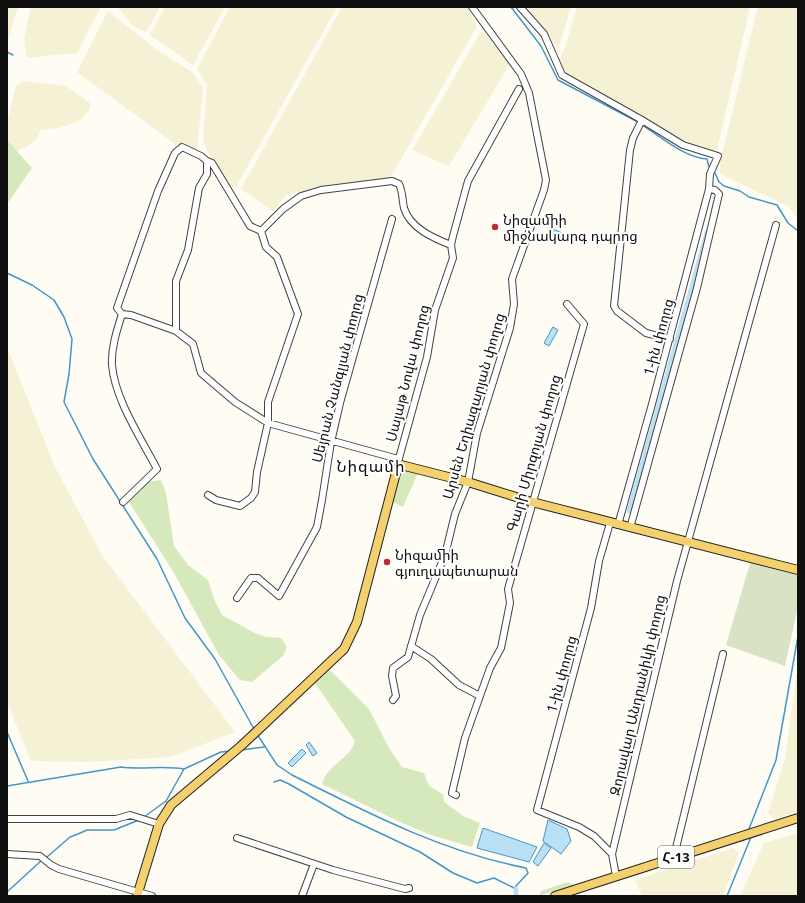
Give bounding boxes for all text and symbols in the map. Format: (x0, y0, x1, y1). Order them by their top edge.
place label: Նիզամիի միջնակարգ դպրոց (503, 210, 638, 245)
marker: Նիզամիի միջնակարգ դպրոց (490, 222, 500, 232)
street label: Սեյրան Չանգլյան փողոց (307, 292, 367, 464)
street label: 1-ին փողոց (639, 296, 677, 378)
street label: Սայաթ Նովա փողոց (381, 302, 433, 444)
street label: Արսեն Եղիազարյան փողոց (437, 311, 509, 501)
street label: Գարի Միրզոյան փողոց (501, 372, 565, 534)
district label: Նիզամի (336, 455, 406, 477)
place label: Նիզամիի գյուղապետարան (395, 545, 518, 580)
marker: Նիզամիի գյուղապետարան (382, 557, 392, 567)
street label: Զորավար Անդրանիկի փողոց (605, 593, 669, 797)
street label: 1-ին փողոց (542, 633, 580, 715)
road number: Հ-13 (658, 846, 694, 868)

